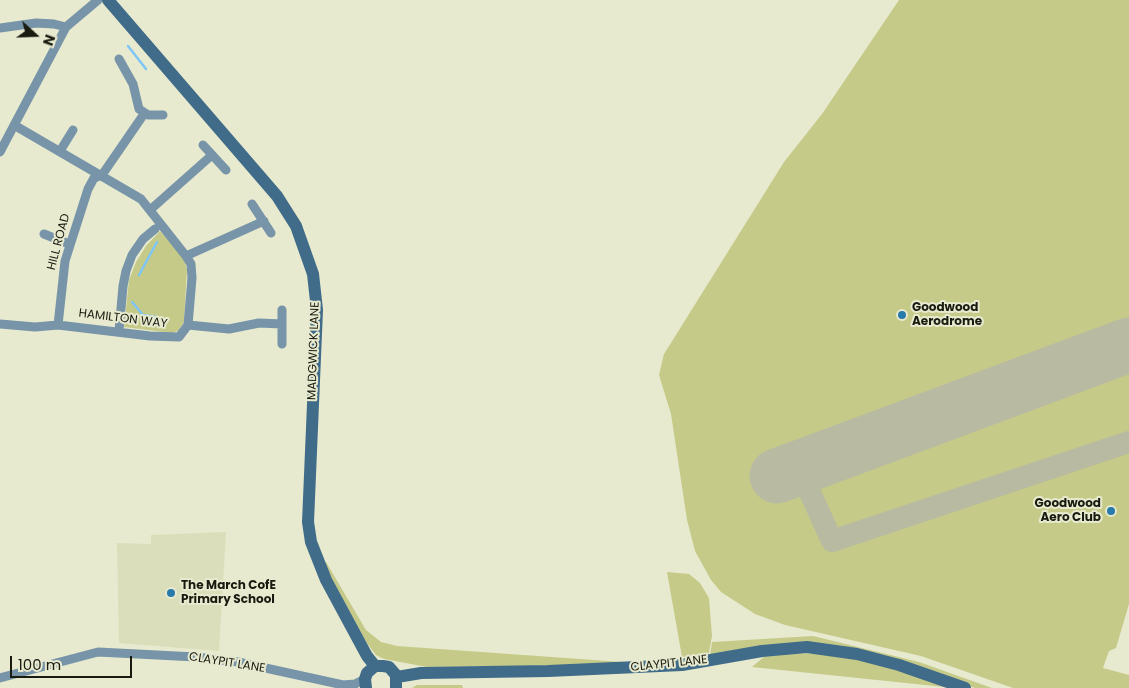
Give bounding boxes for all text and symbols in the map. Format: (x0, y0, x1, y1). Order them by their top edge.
north arrow (10, 10, 60, 60)
text: N (38, 32, 60, 48)
street label: HILL ROAD (45, 212, 73, 272)
place label: Goodwood Aerodrome (912, 301, 982, 329)
street label: MADGWICK LANE (305, 302, 323, 400)
street label: HAMILTON WAY (78, 306, 168, 332)
marker: Goodwood Aerodrome (896, 309, 908, 321)
place label: Goodwood Aero Club (1035, 497, 1101, 525)
marker: Goodwood Aero Club (1105, 505, 1117, 517)
place label: The March CofE Primary School (181, 579, 276, 607)
marker: The March CofE Primary School (165, 587, 177, 599)
scale bar (12, 646, 135, 678)
street label: CLAYPIT LANE (188, 650, 266, 676)
street label: CLAYPIT LANE (630, 653, 708, 675)
text: 100 m (18, 654, 61, 675)

